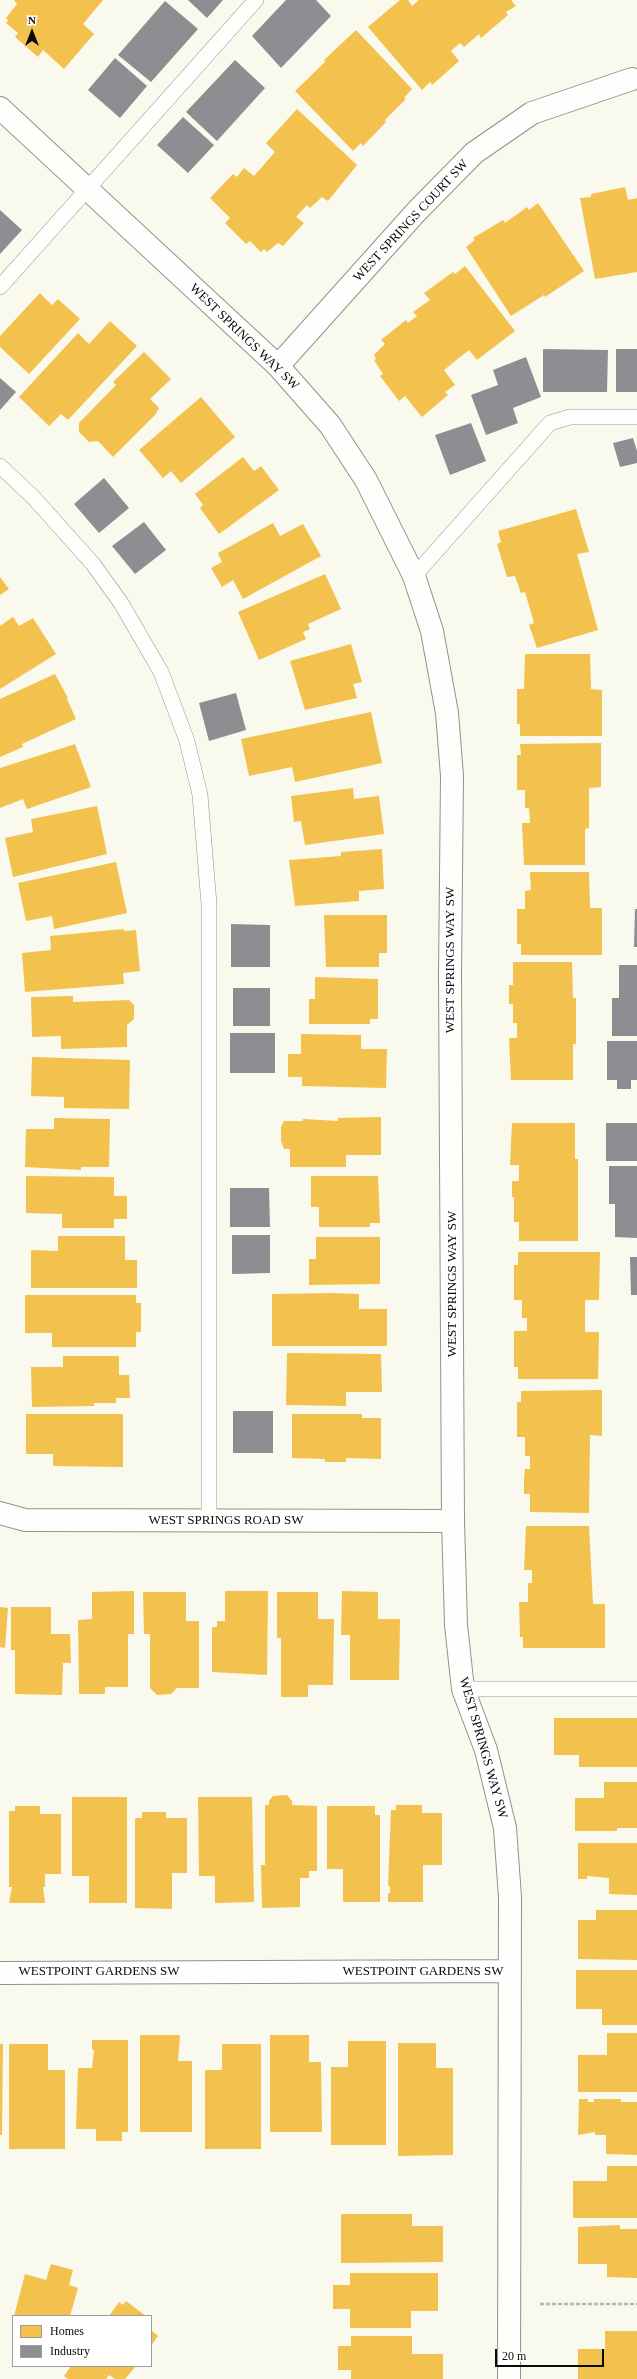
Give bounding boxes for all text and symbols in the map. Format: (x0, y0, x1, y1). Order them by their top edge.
north arrow (12, 12, 52, 52)
text: N (28, 14, 36, 26)
street label: WEST SPRINGS COURT SW (350, 157, 472, 285)
street label: WEST SPRINGS WAY SW (186, 281, 302, 393)
street label: WEST SPRINGS WAY SW (443, 887, 459, 1033)
street label: WEST SPRINGS WAY SW (445, 1211, 461, 1357)
street label: WEST SPRINGS ROAD SW (149, 1513, 303, 1529)
street label: WEST SPRINGS WAY SW (455, 1675, 511, 1821)
street label: WESTPOINT GARDENS SW (18, 1964, 180, 1980)
street label: WESTPOINT GARDENS SW (342, 1964, 504, 1980)
legend (12, 2315, 152, 2367)
text: Homes (50, 2324, 84, 2338)
scale bar (497, 2341, 606, 2367)
text: Industry (50, 2344, 90, 2358)
text: 20 m (502, 2349, 526, 2363)

